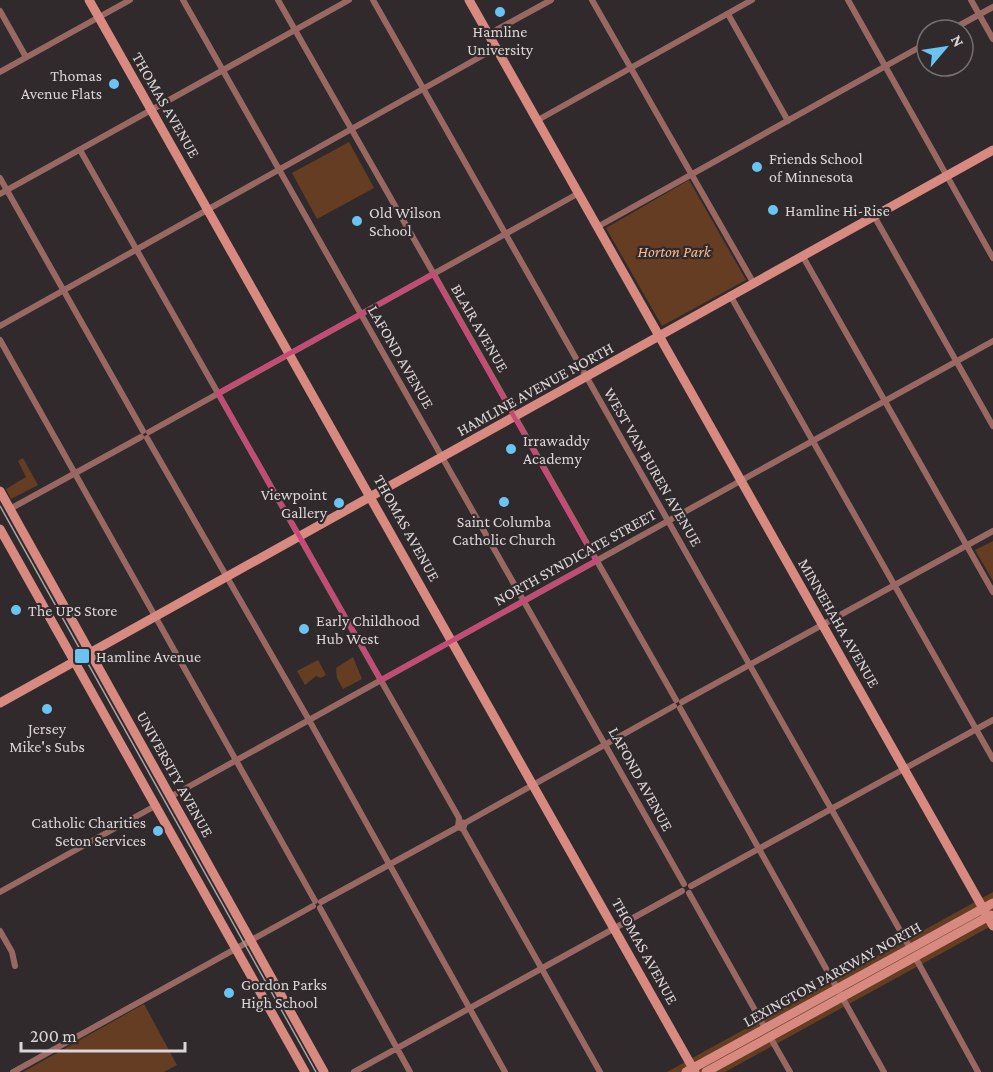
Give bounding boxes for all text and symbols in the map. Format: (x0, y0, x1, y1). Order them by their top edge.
marker: Hamline University (493, 5, 507, 19)
north arrow (915, 18, 975, 78)
place label: Hamline University (467, 23, 534, 59)
text: N (948, 32, 968, 50)
street label: THOMAS AVENUE (129, 49, 203, 161)
place label: Thomas Avenue Flats (21, 67, 102, 102)
marker: Thomas Avenue Flats (107, 77, 121, 91)
place label: Friends School of Minnesota (769, 150, 863, 185)
marker: Friends School of Minnesota (750, 160, 764, 174)
place label: Hamline Hi-Rise (785, 202, 890, 219)
marker: Hamline Hi-Rise (766, 203, 780, 217)
place label: Old Wilson School (369, 204, 441, 239)
marker: Old Wilson School (350, 214, 364, 228)
park label: Horton Park (637, 243, 712, 260)
street label: BLAIR AVENUE (448, 281, 512, 375)
street label: LAFOND AVENUE (365, 303, 438, 412)
street label: HAMLINE AVENUE NORTH (454, 339, 616, 439)
street label: WEST VAN BUREN AVENUE (601, 385, 706, 549)
place label: Irrawaddy Academy (523, 432, 590, 468)
marker: Irrawaddy Academy (504, 442, 518, 456)
street label: THOMAS AVENUE (371, 472, 443, 584)
place label: Viewpoint Gallery (261, 486, 328, 522)
marker: Saint Columba Catholic Church (497, 495, 511, 509)
marker: Viewpoint Gallery (332, 496, 346, 510)
street label: NORTH SYNDICATE STREET (491, 505, 659, 609)
place label: Saint Columba Catholic Church (452, 513, 556, 548)
street label: MINNEHAHA AVENUE (795, 555, 883, 691)
place label: The UPS Store (28, 602, 117, 619)
marker: The UPS Store (9, 603, 23, 617)
place label: Early Childhood Hub West (316, 612, 421, 647)
marker: Early Childhood Hub West (297, 622, 311, 636)
marker: Hamline Avenue (73, 647, 91, 665)
place label: Hamline Avenue (96, 648, 201, 665)
marker: Jersey Mike's Subs (40, 702, 54, 716)
street label: UNIVERSITY AVENUE (133, 708, 217, 840)
place label: Jersey Mike's Subs (9, 720, 85, 755)
street label: LAFOND AVENUE (605, 724, 677, 834)
place label: Catholic Charities Seton Services (31, 814, 146, 849)
marker: Catholic Charities Seton Services (151, 824, 165, 838)
street label: THOMAS AVENUE (609, 895, 681, 1007)
street label: LEXINGTON PARKWAY NORTH (740, 918, 924, 1030)
place label: Gordon Parks High School (241, 976, 327, 1012)
marker: Gordon Parks High School (222, 986, 236, 1000)
scale bar (21, 1015, 184, 1053)
text: 200 m (30, 1026, 77, 1046)

